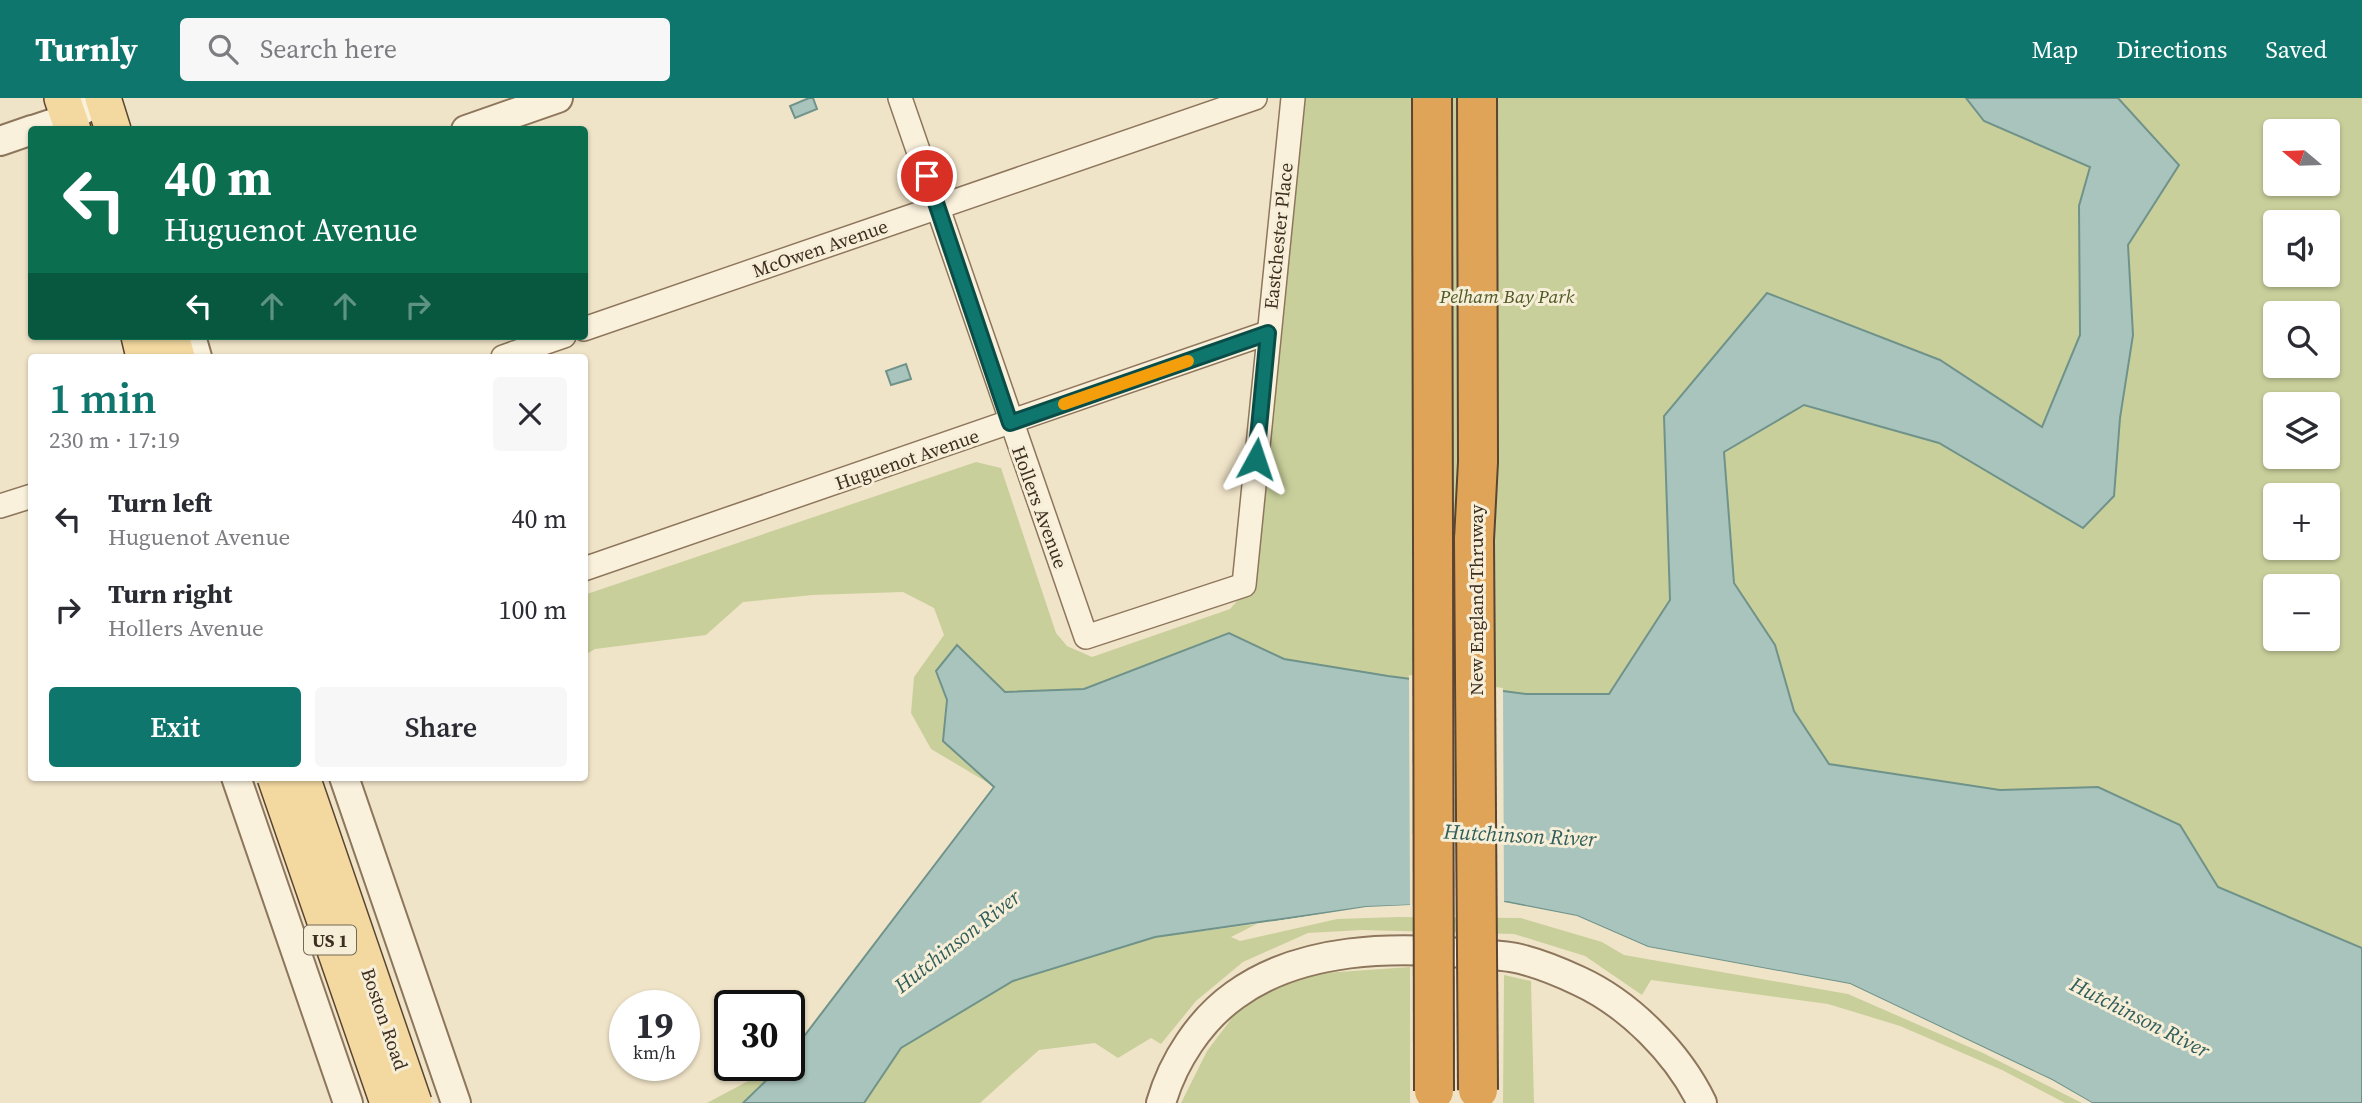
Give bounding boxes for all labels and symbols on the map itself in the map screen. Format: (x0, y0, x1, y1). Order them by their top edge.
north arrow (2263, 119, 2340, 196)
pin (897, 146, 957, 206)
street label: Eastchester Place (1257, 161, 1299, 311)
street label: McOwen Avenue (749, 213, 891, 283)
park label: Pelham Bay Park (1438, 283, 1575, 309)
street label: Huguenot Avenue (832, 422, 982, 496)
position arrow (1219, 422, 1293, 496)
street label: Hollers Avenue (1006, 442, 1074, 572)
street label: New England Thruway (1463, 504, 1489, 696)
water label: Hutchinson River (1442, 816, 1598, 854)
water label: Hutchinson River (887, 882, 1027, 1000)
road number: US 1 (304, 926, 356, 954)
street label: Boston Road (355, 965, 415, 1074)
water label: Hutchinson River (2064, 969, 2215, 1065)
speed limit sign: 30 (714, 990, 805, 1081)

